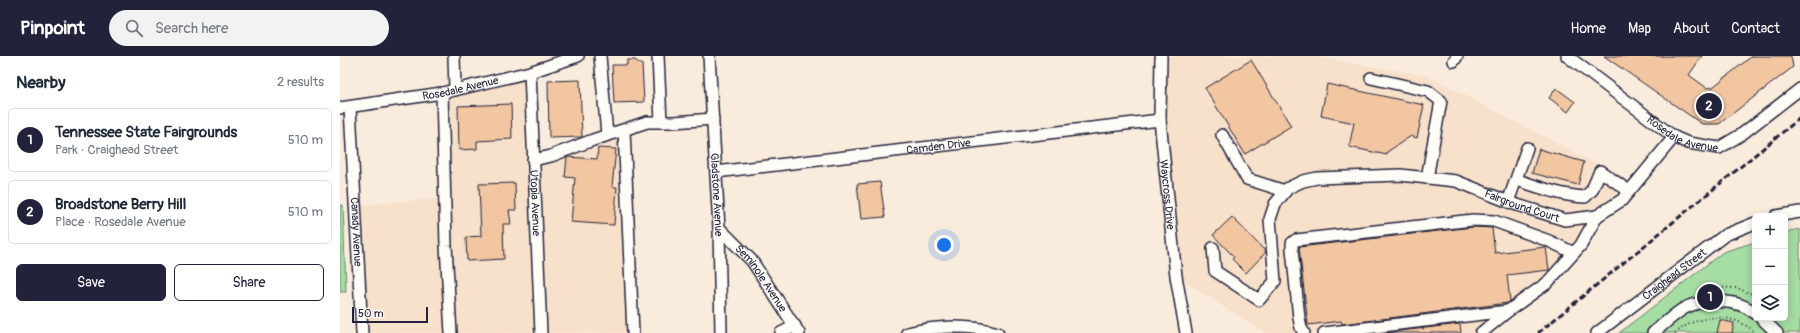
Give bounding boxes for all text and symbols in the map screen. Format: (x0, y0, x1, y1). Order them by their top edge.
search box (109, 10, 389, 46)
text: Pinpoint (20, 16, 85, 40)
icon: search (123, 17, 145, 39)
text: Search here (155, 19, 228, 38)
text: Home (1571, 20, 1606, 37)
text: Map (1628, 20, 1651, 37)
text: About (1673, 20, 1709, 37)
text: Contact (1731, 20, 1780, 37)
text: Nearby (16, 72, 65, 93)
text: 2 results (277, 74, 324, 90)
street label: Rosedale Avenue (421, 74, 500, 103)
pin: 2 (1696, 91, 1722, 121)
street label: Rosedale Avenue (1644, 113, 1719, 155)
text: Tennessee State Fairgrounds (55, 123, 237, 142)
text: 1 (27, 132, 33, 148)
text: 510 m (288, 132, 323, 148)
street label: Camden Drive (906, 136, 972, 157)
text: Park · Craighead Street (55, 142, 178, 158)
street label: Gladstone Avenue (708, 153, 725, 237)
street label: Waycross Drive (1157, 159, 1177, 231)
street label: Utopia Avenue (527, 170, 543, 237)
street label: Fairground Court (1483, 187, 1561, 225)
text: Broadstone Berry Hill (55, 195, 186, 214)
street label: Canady Avenue (348, 197, 364, 267)
text: 2 (26, 204, 34, 220)
text: 510 m (288, 204, 323, 220)
map controls (1752, 213, 1788, 321)
button: + (1752, 213, 1788, 249)
text: Place · Rosedale Avenue (55, 214, 186, 230)
your location (934, 235, 954, 255)
street label: Seminole Avenue (732, 242, 790, 315)
street label: Craighead Street (1640, 246, 1709, 303)
button: − (1752, 249, 1788, 285)
button: Save (16, 264, 166, 301)
button: Share (174, 264, 324, 301)
pin: 1 (1697, 282, 1723, 312)
button: layers (1752, 285, 1788, 321)
scale bar (352, 305, 428, 324)
text: 50 m (358, 307, 384, 320)

